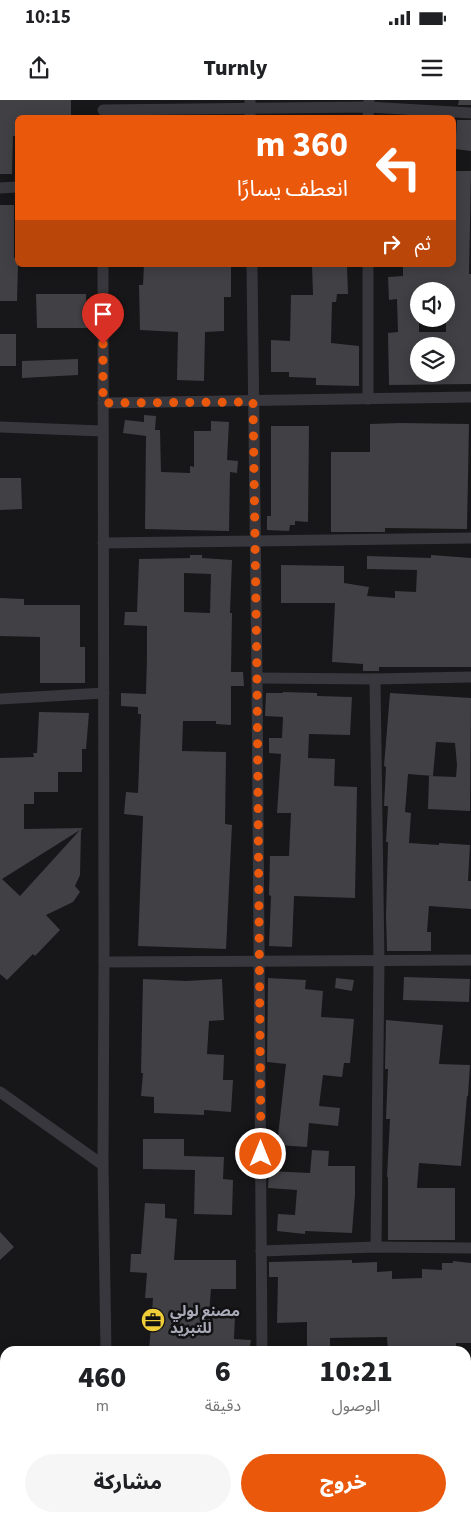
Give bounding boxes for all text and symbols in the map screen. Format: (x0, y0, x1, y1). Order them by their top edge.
text: 10:15 (25, 4, 71, 31)
text: Turnly (204, 52, 267, 84)
icon: share (25, 54, 53, 82)
icon: menu (418, 54, 446, 82)
text: 360 m (256, 120, 348, 170)
icon: left (366, 135, 431, 200)
text: انعطف يسارًا (237, 173, 348, 205)
icon: right (377, 230, 405, 258)
text: ثم (415, 231, 431, 258)
map controls (410, 282, 455, 382)
button: sound (410, 282, 455, 327)
pin (82, 293, 124, 344)
icon: arrive (89, 300, 117, 328)
button: layers (410, 337, 455, 382)
position arrow (234, 1127, 286, 1179)
place label: مصنع لولي للتبريد (170, 1301, 240, 1339)
office icon: مصنع لولي للتبريد (140, 1307, 166, 1333)
text: 6 (215, 1350, 231, 1393)
text: 10:21 (319, 1350, 393, 1393)
text: 460 (78, 1356, 126, 1399)
text: m (96, 1395, 109, 1417)
text: دقيقة (205, 1395, 241, 1417)
text: الوصول (332, 1395, 380, 1417)
button: مشاركة (25, 1454, 231, 1512)
button: خروج (241, 1454, 446, 1512)

